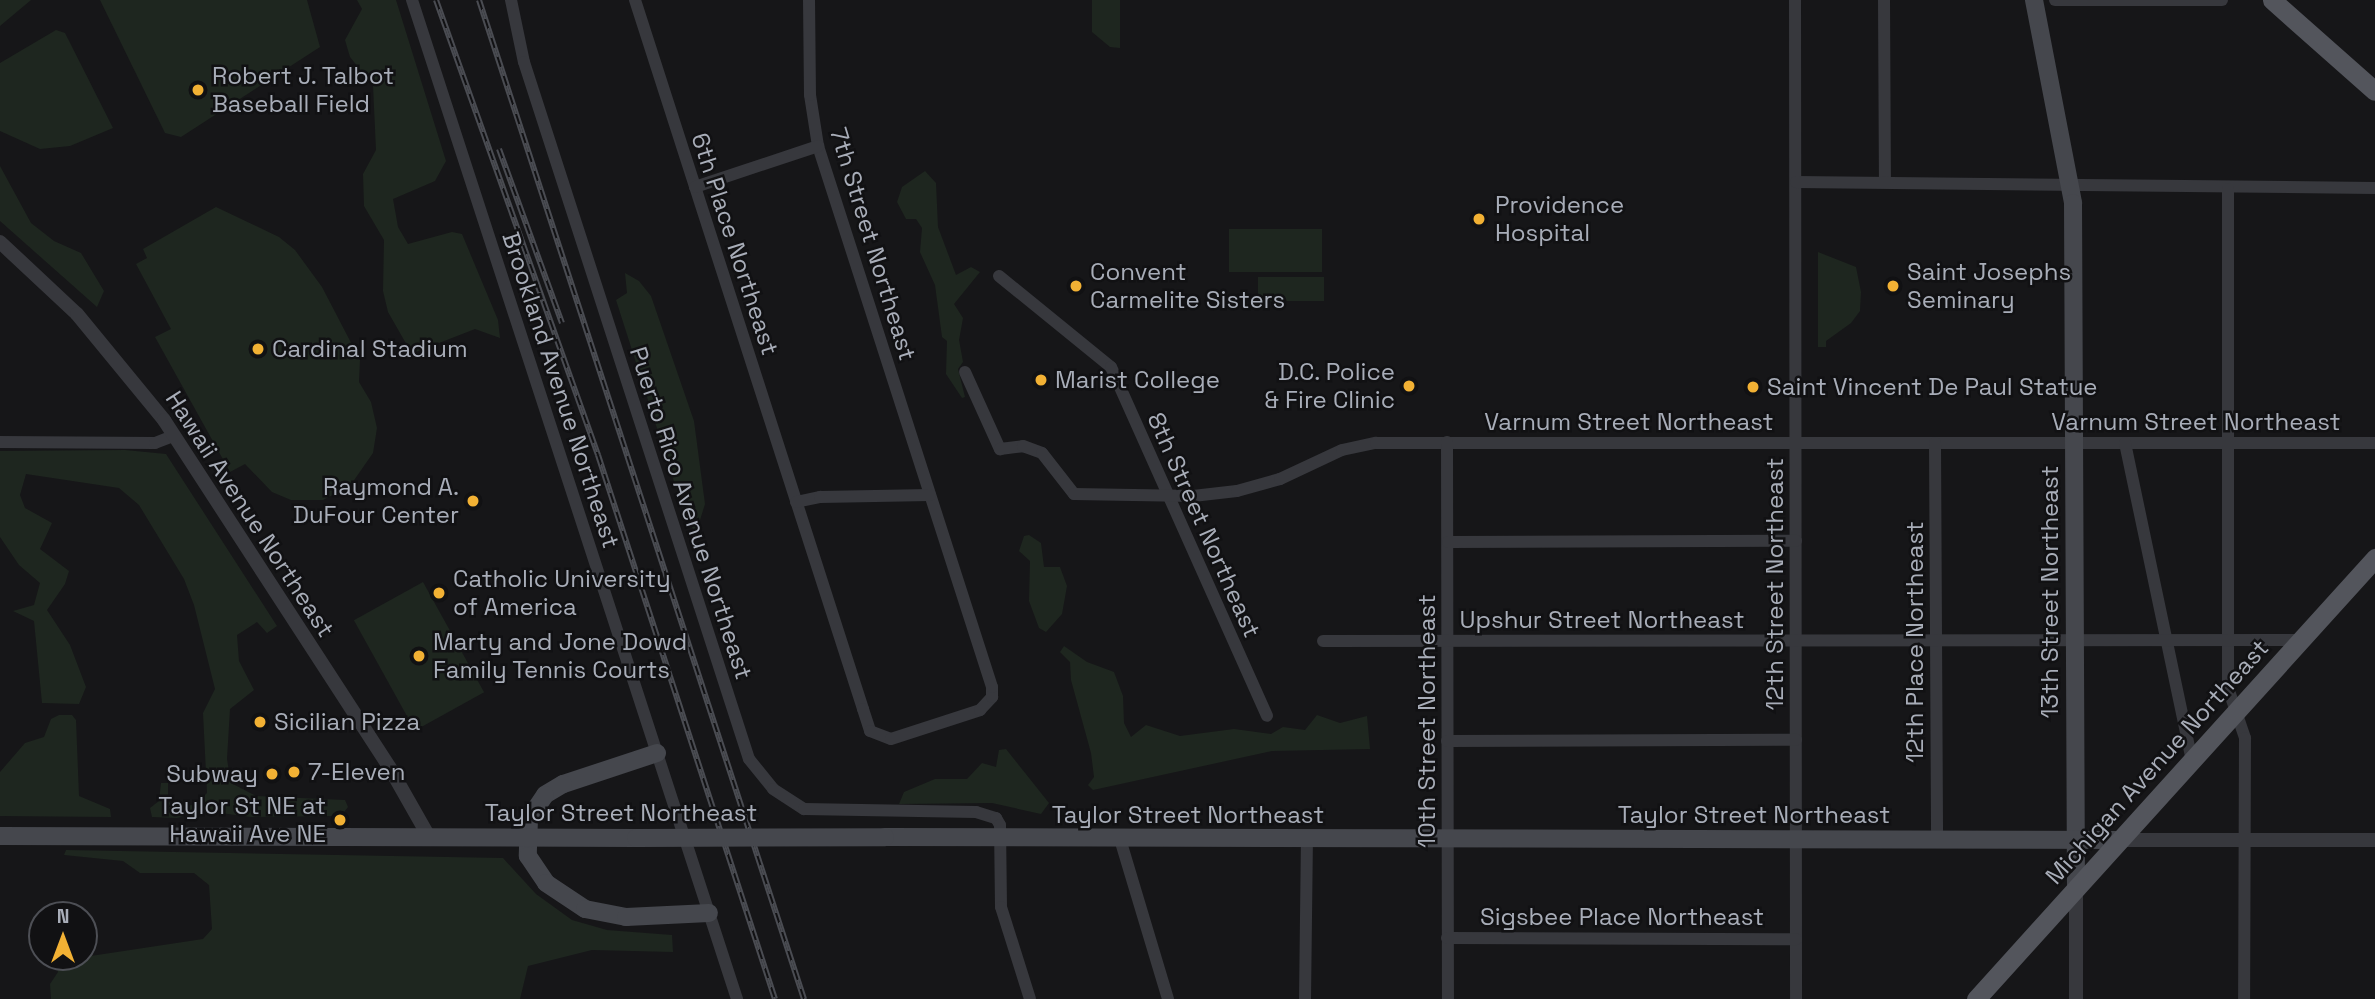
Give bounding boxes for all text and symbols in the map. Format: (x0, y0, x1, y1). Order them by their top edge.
place label: Robert J. Talbot Baseball Field (212, 62, 396, 118)
marker: Robert J. Talbot Baseball Field (190, 82, 206, 98)
street label: 7th Street Northeast (824, 124, 922, 364)
street label: 6th Place Northeast (685, 129, 785, 359)
place label: Providence Hospital (1495, 191, 1624, 247)
marker: Providence Hospital (1469, 209, 1489, 229)
street label: Brookland Avenue Northeast (496, 228, 626, 552)
place label: Convent Carmelite Sisters (1090, 258, 1285, 314)
place label: Saint Josephs Seminary (1907, 258, 2071, 314)
marker: Convent Carmelite Sisters (1068, 278, 1084, 294)
marker: Saint Josephs Seminary (1885, 278, 1901, 294)
place label: Cardinal Stadium (272, 335, 468, 363)
marker: Cardinal Stadium (250, 341, 266, 357)
street label: Puerto Rico Avenue Northeast (624, 343, 758, 683)
place label: D.C. Police & Fire Clinic (1264, 358, 1395, 414)
place label: Marist College (1055, 366, 1220, 394)
marker: Marist College (1033, 372, 1049, 388)
place label: Saint Vincent De Paul Statue (1767, 373, 2098, 401)
marker: D.C. Police & Fire Clinic (1401, 378, 1417, 394)
marker: Saint Vincent De Paul Statue (1745, 379, 1761, 395)
street label: Hawaii Avenue Northeast (160, 385, 340, 643)
street label: 8th Street Northeast (1141, 408, 1267, 642)
street label: Varnum Street Northeast (1484, 408, 1774, 436)
street label: Varnum Street Northeast (2051, 408, 2341, 436)
street label: 12th Street Northeast (1761, 458, 1789, 710)
street label: 13th Street Northeast (2036, 466, 2064, 718)
place label: Raymond A. DuFour Center (293, 473, 459, 529)
marker: Raymond A. DuFour Center (465, 493, 481, 509)
street label: 12th Place Northeast (1901, 521, 1929, 763)
place label: Catholic University of America (453, 565, 671, 621)
marker: Catholic University of America (431, 585, 447, 601)
street label: 10th Street Northeast (1413, 594, 1441, 848)
street label: Upshur Street Northeast (1460, 606, 1744, 634)
place label: Marty and Jone Dowd Family Tennis Courts (433, 628, 687, 684)
street label: Michigan Avenue Northeast (2039, 634, 2275, 890)
marker: Marty and Jone Dowd Family Tennis Courts (411, 648, 427, 664)
place label: Sicilian Pizza (274, 708, 420, 736)
marker: Sicilian Pizza (252, 714, 268, 730)
place label: 7-Eleven (308, 758, 406, 786)
place label: Subway (166, 760, 258, 788)
marker: 7-Eleven (286, 764, 302, 780)
marker: Subway (264, 766, 280, 782)
place label: Taylor St NE at Hawaii Ave NE (158, 792, 326, 848)
street label: Taylor Street Northeast (485, 799, 757, 827)
street label: Taylor Street Northeast (1052, 801, 1324, 829)
street label: Taylor Street Northeast (1618, 801, 1890, 829)
marker: Taylor St NE at Hawaii Ave NE (332, 812, 348, 828)
north arrow (28, 901, 98, 971)
street label: Sigsbee Place Northeast (1480, 903, 1764, 931)
text: N (57, 904, 69, 929)

